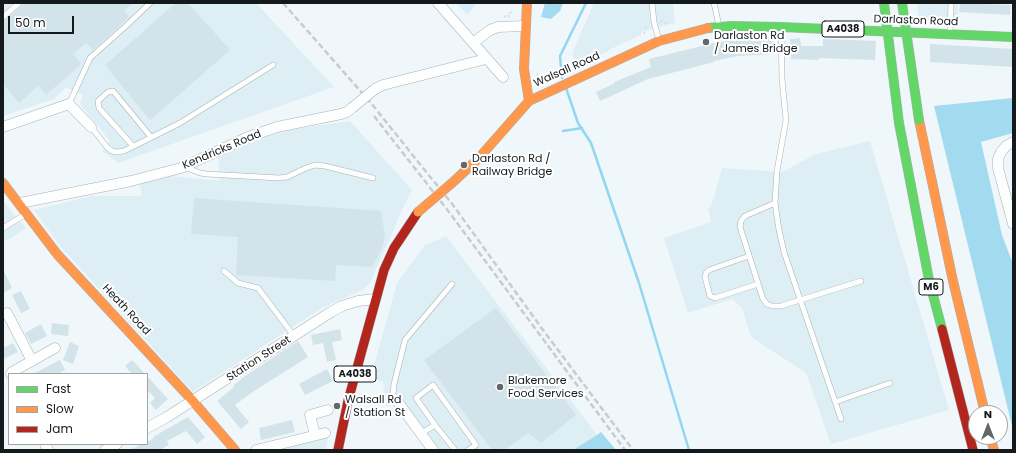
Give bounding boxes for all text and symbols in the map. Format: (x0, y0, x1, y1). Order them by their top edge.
scale bar (10, 8, 76, 34)
street label: Darlaston Road (873, 13, 959, 29)
text: 50 m (15, 14, 46, 31)
road number: A4038 (822, 21, 864, 37)
place label: Darlaston Rd / James Bridge (714, 29, 798, 55)
marker: Darlaston Rd / James Bridge (701, 37, 711, 47)
street label: Walsall Road (532, 50, 602, 90)
street label: Kendricks Road (181, 127, 263, 173)
place label: Darlaston Rd / Railway Bridge (472, 152, 552, 178)
marker: Darlaston Rd / Railway Bridge (459, 160, 469, 170)
road number: M6 (919, 279, 943, 295)
street label: Heath Road (99, 282, 153, 338)
street label: Station Street (224, 333, 294, 385)
road number: A4038 (334, 366, 376, 382)
legend (8, 373, 148, 445)
place label: Blakemore Food Services (508, 374, 583, 400)
text: Fast (46, 380, 71, 397)
marker: Blakemore Food Services (495, 382, 505, 392)
place label: Walsall Rd / Station St (345, 393, 405, 419)
text: Slow (46, 400, 74, 417)
marker: Walsall Rd / Station St (332, 401, 342, 411)
north arrow (968, 405, 1008, 445)
text: N (984, 406, 992, 422)
text: Jam (46, 420, 73, 437)

